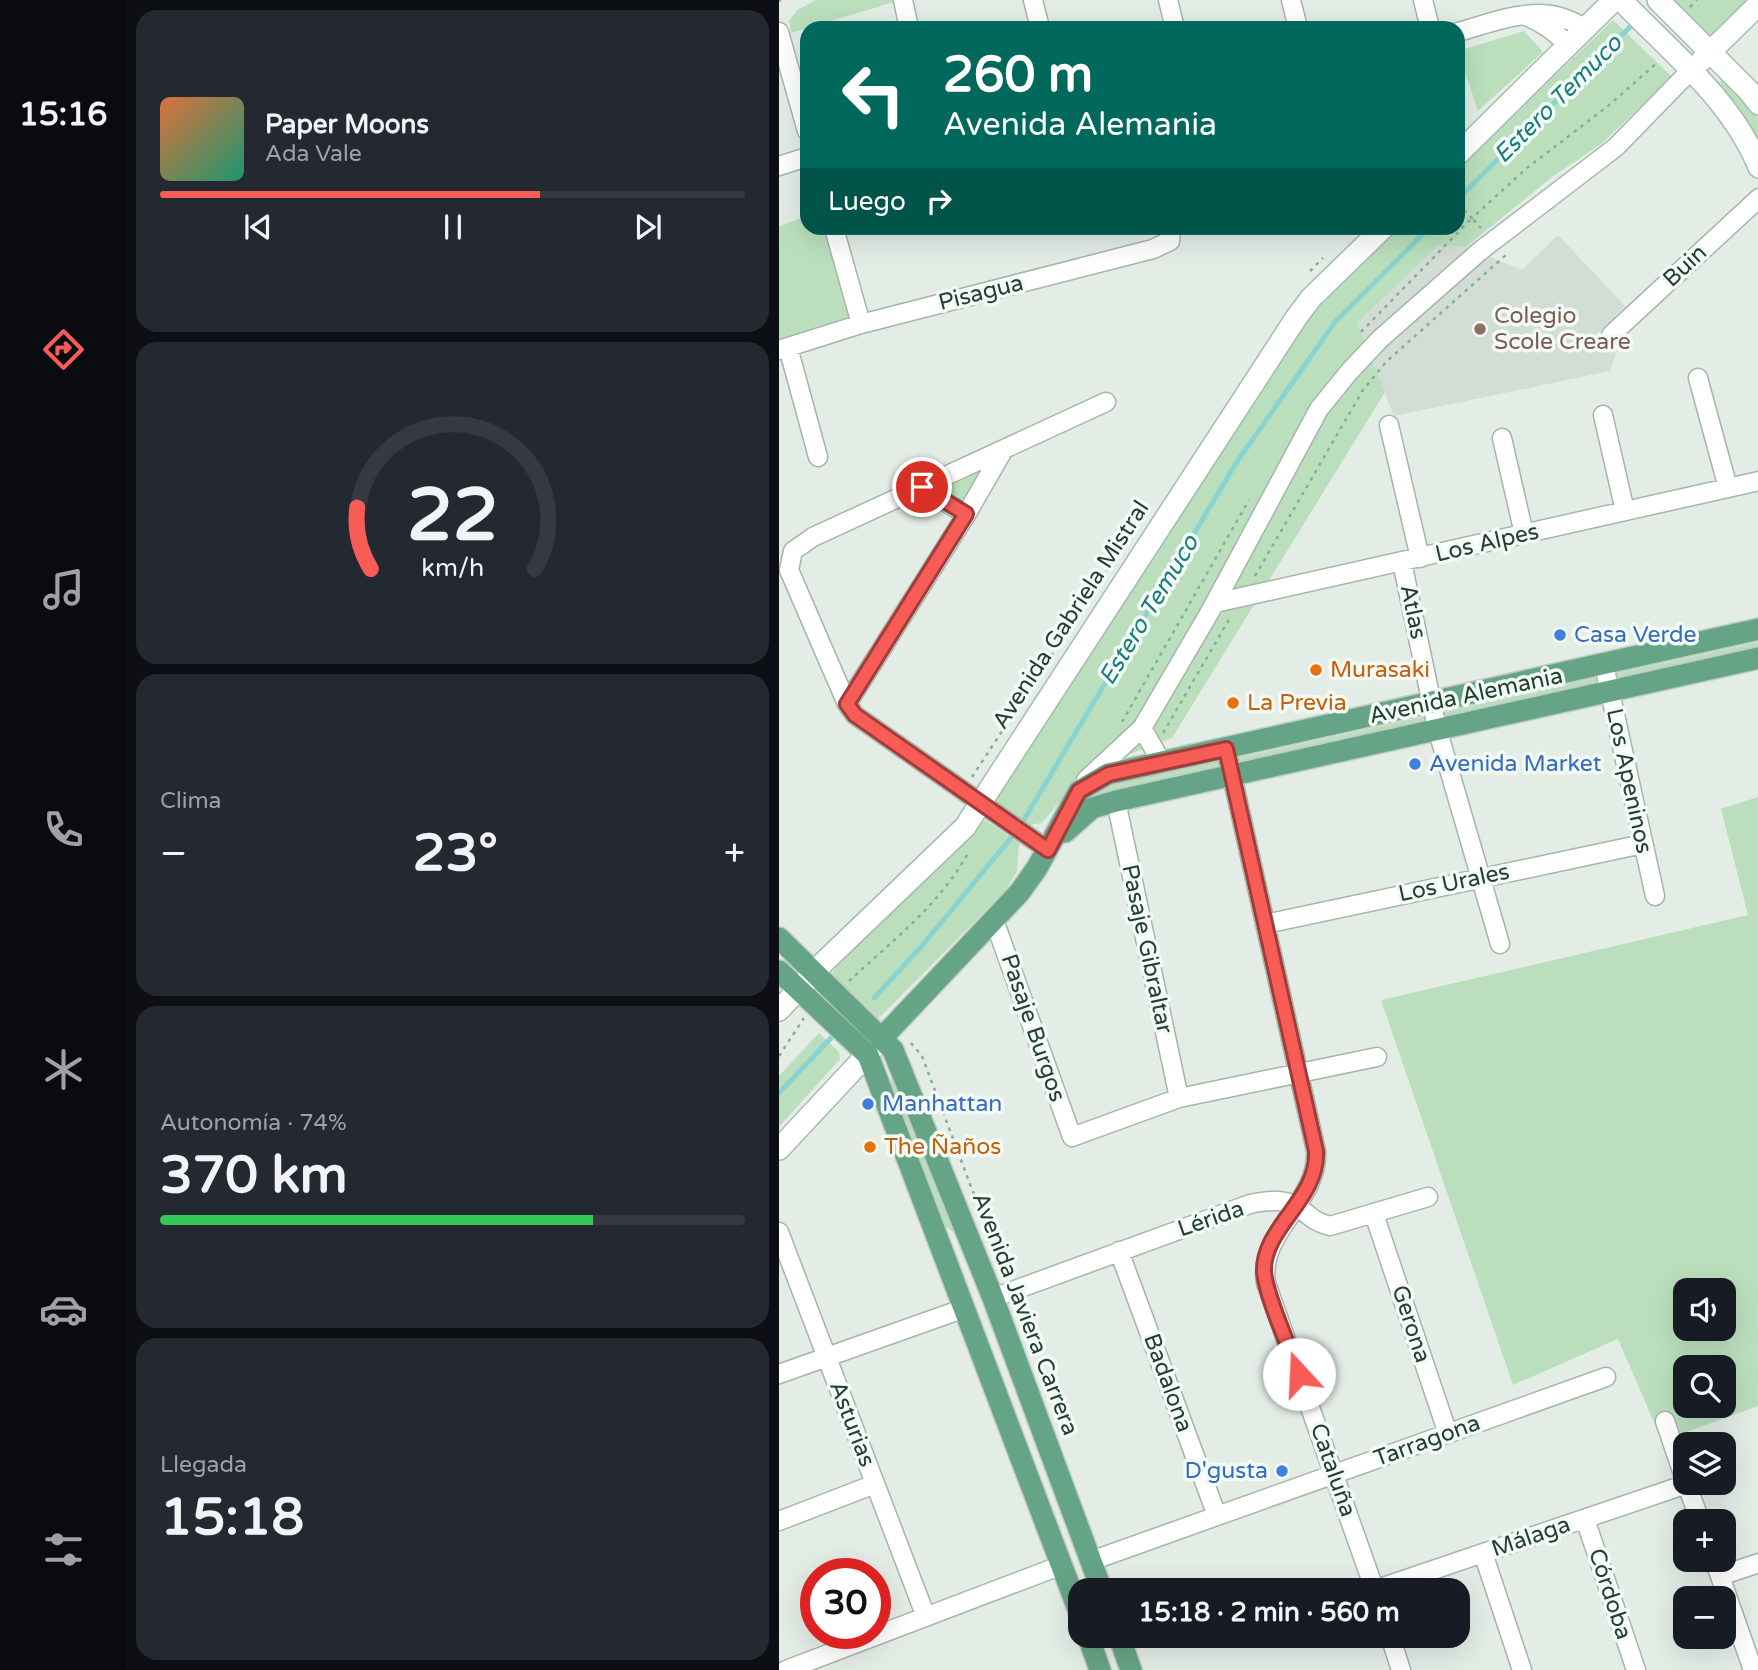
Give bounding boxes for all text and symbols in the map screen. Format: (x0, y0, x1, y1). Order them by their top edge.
water label: Estero Temuco (1488, 28, 1629, 169)
text: 260 m (943, 46, 1093, 105)
icon: left (828, 49, 919, 140)
text: 15:16 (19, 96, 107, 134)
text: Avenida Alemania (943, 106, 1217, 144)
text: Paper Moons (265, 109, 429, 140)
text: Ada Vale (265, 140, 362, 168)
icon: right (920, 182, 958, 220)
text: Luego (828, 186, 906, 217)
icon: previous (239, 208, 277, 246)
icon: pause (434, 208, 472, 246)
icon: next (629, 208, 667, 246)
street label: Buin (1657, 239, 1713, 293)
street label: Pisagua (936, 269, 1026, 317)
place label: Colegio Scole Creare (1494, 302, 1631, 356)
marker: Colegio Scole Creare (1472, 321, 1488, 337)
icon: directions (39, 325, 88, 374)
pin (892, 457, 952, 517)
icon: arrive (903, 468, 941, 506)
text: 22 (407, 472, 498, 560)
street label: Avenida Gabriela Mistral (987, 496, 1155, 734)
street label: Los Alpes (1432, 517, 1542, 569)
water label: Estero Temuco (1093, 529, 1206, 690)
text: km/h (421, 553, 484, 583)
icon: music (39, 565, 88, 614)
street label: Atlas (1394, 582, 1432, 642)
place label: Casa Verde (1574, 621, 1697, 649)
marker: Casa Verde (1552, 627, 1568, 643)
place label: Murasaki (1330, 656, 1430, 684)
marker: Murasaki (1308, 662, 1324, 678)
street label: Avenida Alemania (1367, 662, 1565, 730)
place label: La Previa (1247, 689, 1347, 717)
marker: La Previa (1225, 695, 1241, 711)
street label: Los Apeninos (1600, 706, 1658, 856)
place label: Avenida Market (1429, 750, 1602, 778)
marker: Avenida Market (1407, 756, 1423, 772)
text: Clima (160, 787, 221, 815)
icon: phone (39, 805, 88, 854)
text: 23° (413, 822, 498, 885)
text: − (160, 831, 187, 877)
text: + (724, 831, 745, 877)
street label: Los Urales (1396, 858, 1512, 908)
street label: Pasaje Gibraltar (1115, 862, 1179, 1036)
street label: Pasaje Burgos (995, 950, 1071, 1106)
icon: climate (39, 1045, 88, 1094)
place label: Manhattan (882, 1090, 1002, 1118)
marker: Manhattan (860, 1096, 876, 1112)
text: Autonomía · 74% (160, 1109, 347, 1137)
place label: The Ñaños (884, 1133, 1001, 1161)
marker: The Ñaños (862, 1139, 878, 1155)
text: 370 km (160, 1144, 348, 1207)
street label: Avenida Javiera Carrera (966, 1189, 1084, 1439)
street label: Lérida (1174, 1195, 1248, 1243)
map controls (1673, 1278, 1736, 1649)
button: sound (1673, 1278, 1736, 1341)
street label: Gerona (1385, 1282, 1437, 1366)
icon: car (39, 1285, 88, 1334)
street label: Badalona (1137, 1330, 1199, 1436)
position arrow (1262, 1337, 1336, 1411)
button: search (1673, 1355, 1736, 1418)
street label: Asturias (823, 1377, 881, 1471)
street label: Tarragona (1370, 1409, 1484, 1473)
street label: Cataluña (1304, 1420, 1362, 1520)
button: layers (1673, 1432, 1736, 1495)
text: Llegada (160, 1451, 247, 1479)
place label: D'gusta (1184, 1457, 1268, 1485)
marker: D'gusta (1274, 1463, 1290, 1479)
text: 15:18 (160, 1486, 304, 1549)
button: + (1673, 1509, 1736, 1572)
street label: Málaga (1488, 1511, 1574, 1563)
icon: filters (39, 1525, 88, 1574)
street label: Córdoba (1582, 1545, 1638, 1643)
speed limit sign: 30 (800, 1558, 891, 1649)
button: − (1673, 1586, 1736, 1649)
text: 15:18 · 2 min · 560 m (1138, 1597, 1400, 1628)

